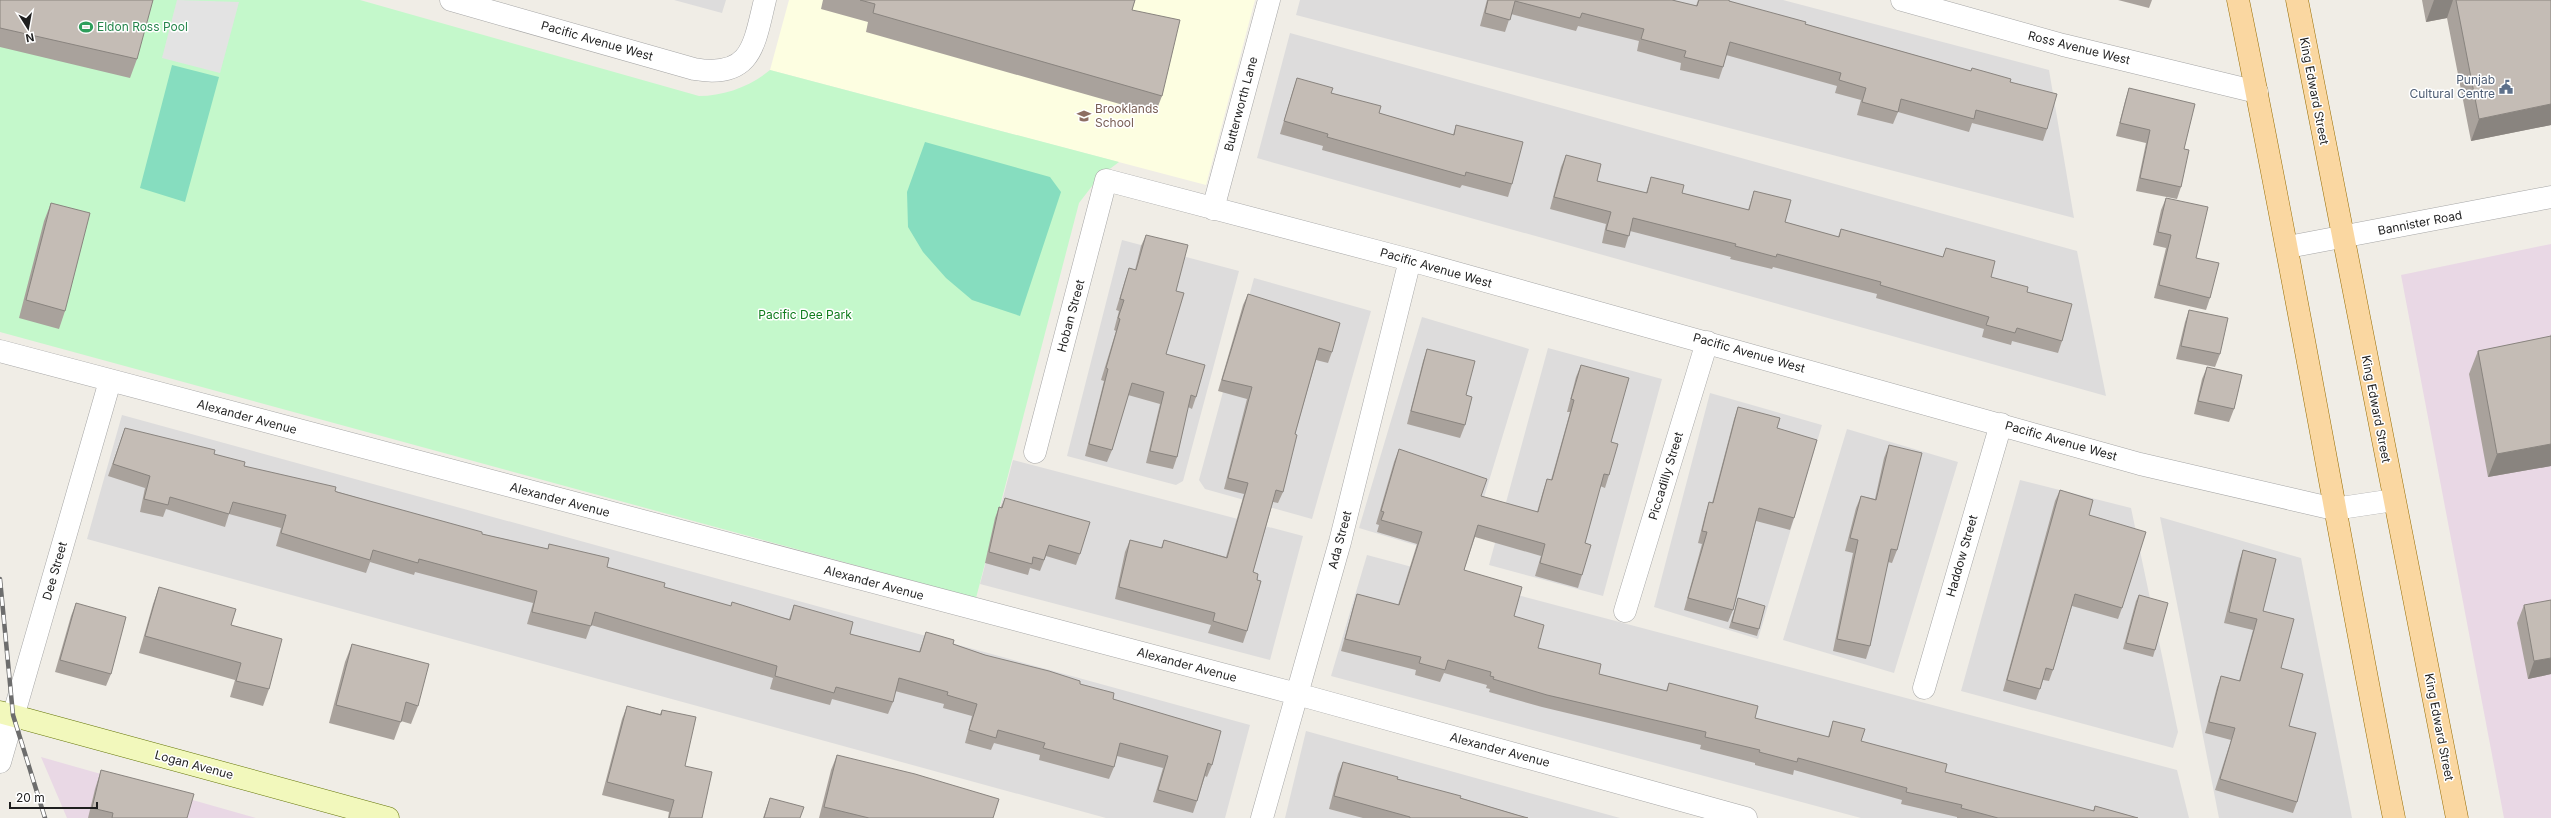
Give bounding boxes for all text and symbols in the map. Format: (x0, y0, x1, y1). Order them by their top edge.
north arrow (8, 8, 48, 48)
street label: Pacific Avenue West (539, 17, 655, 64)
sports icon: Eldon Ross Pool (78, 19, 94, 35)
place label: Eldon Ross Pool (97, 19, 188, 34)
street label: Ross Avenue West (2026, 28, 2132, 67)
text: N (24, 30, 35, 45)
street label: King Edward Street (2297, 36, 2332, 146)
street label: Butterworth Lane (1221, 55, 1260, 153)
place label: Punjab Cultural Centre (2409, 72, 2495, 101)
public building icon: Punjab Cultural Centre (2498, 79, 2514, 95)
place label: Brooklands School (1095, 101, 1159, 130)
school or university icon: Brooklands School (1076, 108, 1092, 124)
street label: Bannister Road (2376, 207, 2463, 238)
street label: Pacific Avenue West (1378, 244, 1494, 291)
street label: Hoban Street (1054, 278, 1087, 354)
park label: Pacific Dee Park (758, 307, 852, 322)
street label: Pacific Avenue West (1691, 329, 1807, 376)
street label: King Edward Street (2359, 354, 2394, 464)
street label: Alexander Avenue (196, 396, 299, 437)
street label: Pacific Avenue West (2003, 417, 2119, 464)
street label: Piccadilly Street (1645, 430, 1686, 522)
street label: Alexander Avenue (509, 479, 612, 520)
street label: Ada Street (1325, 509, 1354, 571)
street label: Haddow Street (1943, 513, 1980, 598)
street label: Dee Street (39, 540, 70, 602)
street label: Alexander Avenue (823, 562, 926, 603)
street label: Alexander Avenue (1136, 644, 1239, 685)
street label: King Edward Street (2422, 672, 2457, 782)
street label: Alexander Avenue (1449, 729, 1552, 770)
street label: Logan Avenue (153, 747, 235, 782)
scale bar (10, 784, 97, 810)
text: 20 m (16, 790, 45, 805)

